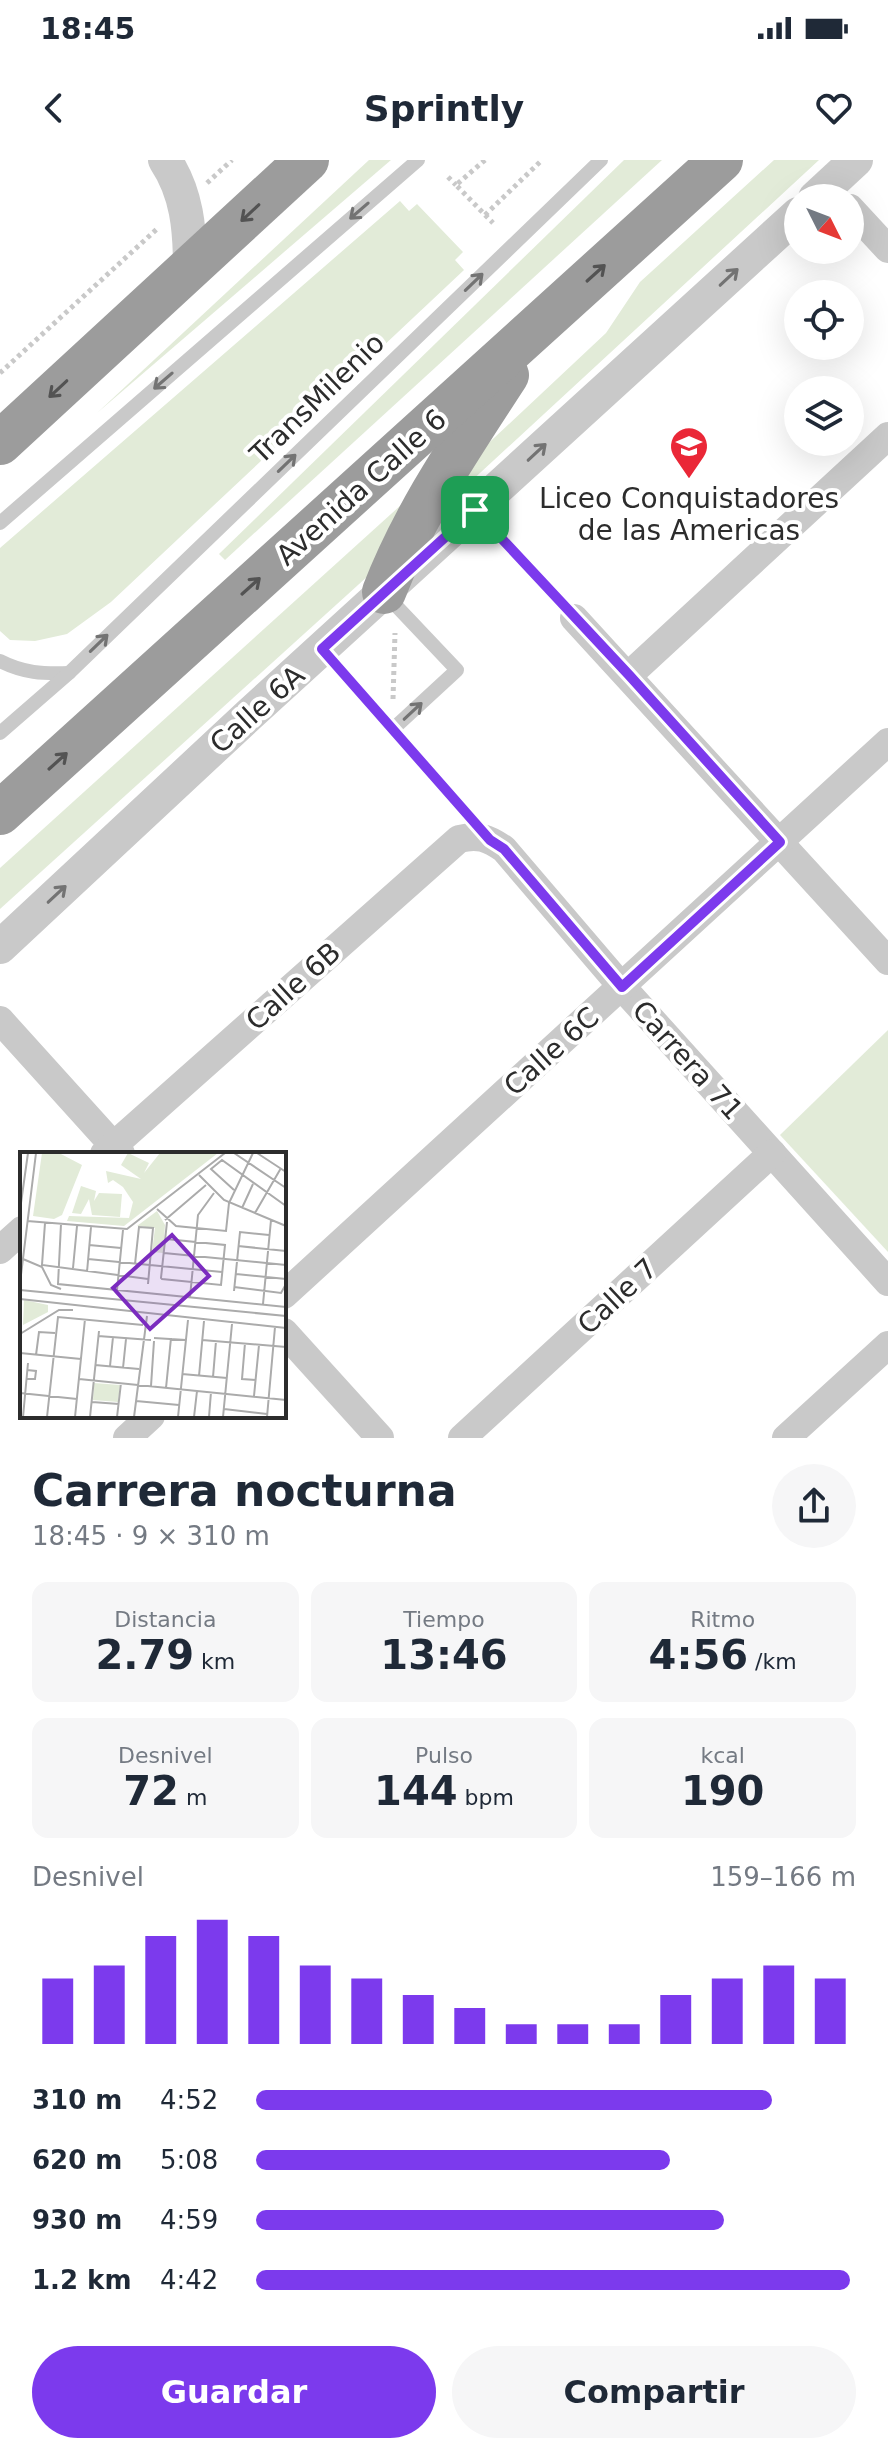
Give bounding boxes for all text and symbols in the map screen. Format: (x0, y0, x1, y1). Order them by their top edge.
text: 18:45 (40, 11, 136, 46)
icon: back (32, 86, 76, 130)
icon: heart (812, 86, 856, 130)
text: Sprintly (364, 88, 524, 129)
north arrow (784, 184, 864, 264)
map controls (784, 184, 864, 456)
one-way arrow (350, 202, 370, 220)
one-way arrow (240, 203, 260, 221)
one-way arrow (586, 265, 606, 283)
one-way arrow (719, 267, 739, 286)
one-way arrow (464, 273, 484, 292)
button: locate (784, 280, 864, 360)
street label: TransMilenio (243, 326, 391, 471)
one-way arrow (154, 372, 174, 390)
button: layers (784, 376, 864, 456)
one-way arrow (49, 379, 69, 397)
street label: Avenida Calle 6 (270, 403, 453, 572)
school or university icon: Liceo Conquistadores de las Americas (668, 425, 710, 480)
one-way arrow (527, 444, 547, 462)
one-way arrow (277, 454, 296, 473)
pin (441, 476, 509, 544)
place label: Liceo Conquistadores de las Americas (539, 482, 839, 547)
icon: arrive (453, 488, 497, 532)
one-way arrow (240, 578, 260, 596)
one-way arrow (89, 634, 109, 653)
street label: Calle 6A (203, 659, 311, 760)
one-way arrow (402, 703, 422, 721)
one-way arrow (47, 752, 67, 770)
one-way arrow (47, 884, 67, 903)
street label: Calle 6B (239, 935, 347, 1037)
street label: Carrera 71 (625, 994, 750, 1127)
street label: Calle 6C (497, 1000, 605, 1102)
inset map (20, 1152, 286, 1418)
street label: Calle 7 (571, 1251, 664, 1341)
button: share (772, 1464, 856, 1548)
text: Carrera nocturna (32, 1465, 457, 1516)
text: 18:45 · 9 × 310 m (32, 1521, 270, 1551)
text: Distancia (114, 1607, 216, 1632)
text: Tiempo (403, 1607, 485, 1632)
text: Ritmo (690, 1607, 755, 1632)
text: 2.79 (95, 1632, 194, 1678)
text: 13:46 (380, 1632, 508, 1678)
text: 4:56 (649, 1632, 748, 1678)
text: km (194, 1649, 235, 1674)
text: /km (748, 1649, 797, 1674)
text: Desnivel (118, 1743, 213, 1768)
text: Pulso (415, 1743, 473, 1768)
text: kcal (700, 1743, 745, 1768)
text: 72 (123, 1768, 179, 1814)
text: 144 (374, 1768, 458, 1814)
text: 190 (681, 1768, 764, 1814)
text: m (179, 1785, 207, 1810)
text: bpm (458, 1785, 514, 1810)
text: Desnivel (32, 1862, 144, 1892)
text: 159–166 m (710, 1862, 856, 1892)
text: 310 m (32, 2085, 122, 2115)
text: 4:52 (160, 2085, 218, 2115)
text: 620 m (32, 2145, 122, 2175)
text: 5:08 (160, 2145, 218, 2175)
text: 930 m (32, 2205, 122, 2235)
text: 4:59 (160, 2205, 218, 2235)
text: 1.2 km (32, 2265, 132, 2295)
text: 4:42 (160, 2265, 218, 2295)
button: Guardar (32, 2346, 436, 2438)
button: Compartir (452, 2346, 856, 2438)

